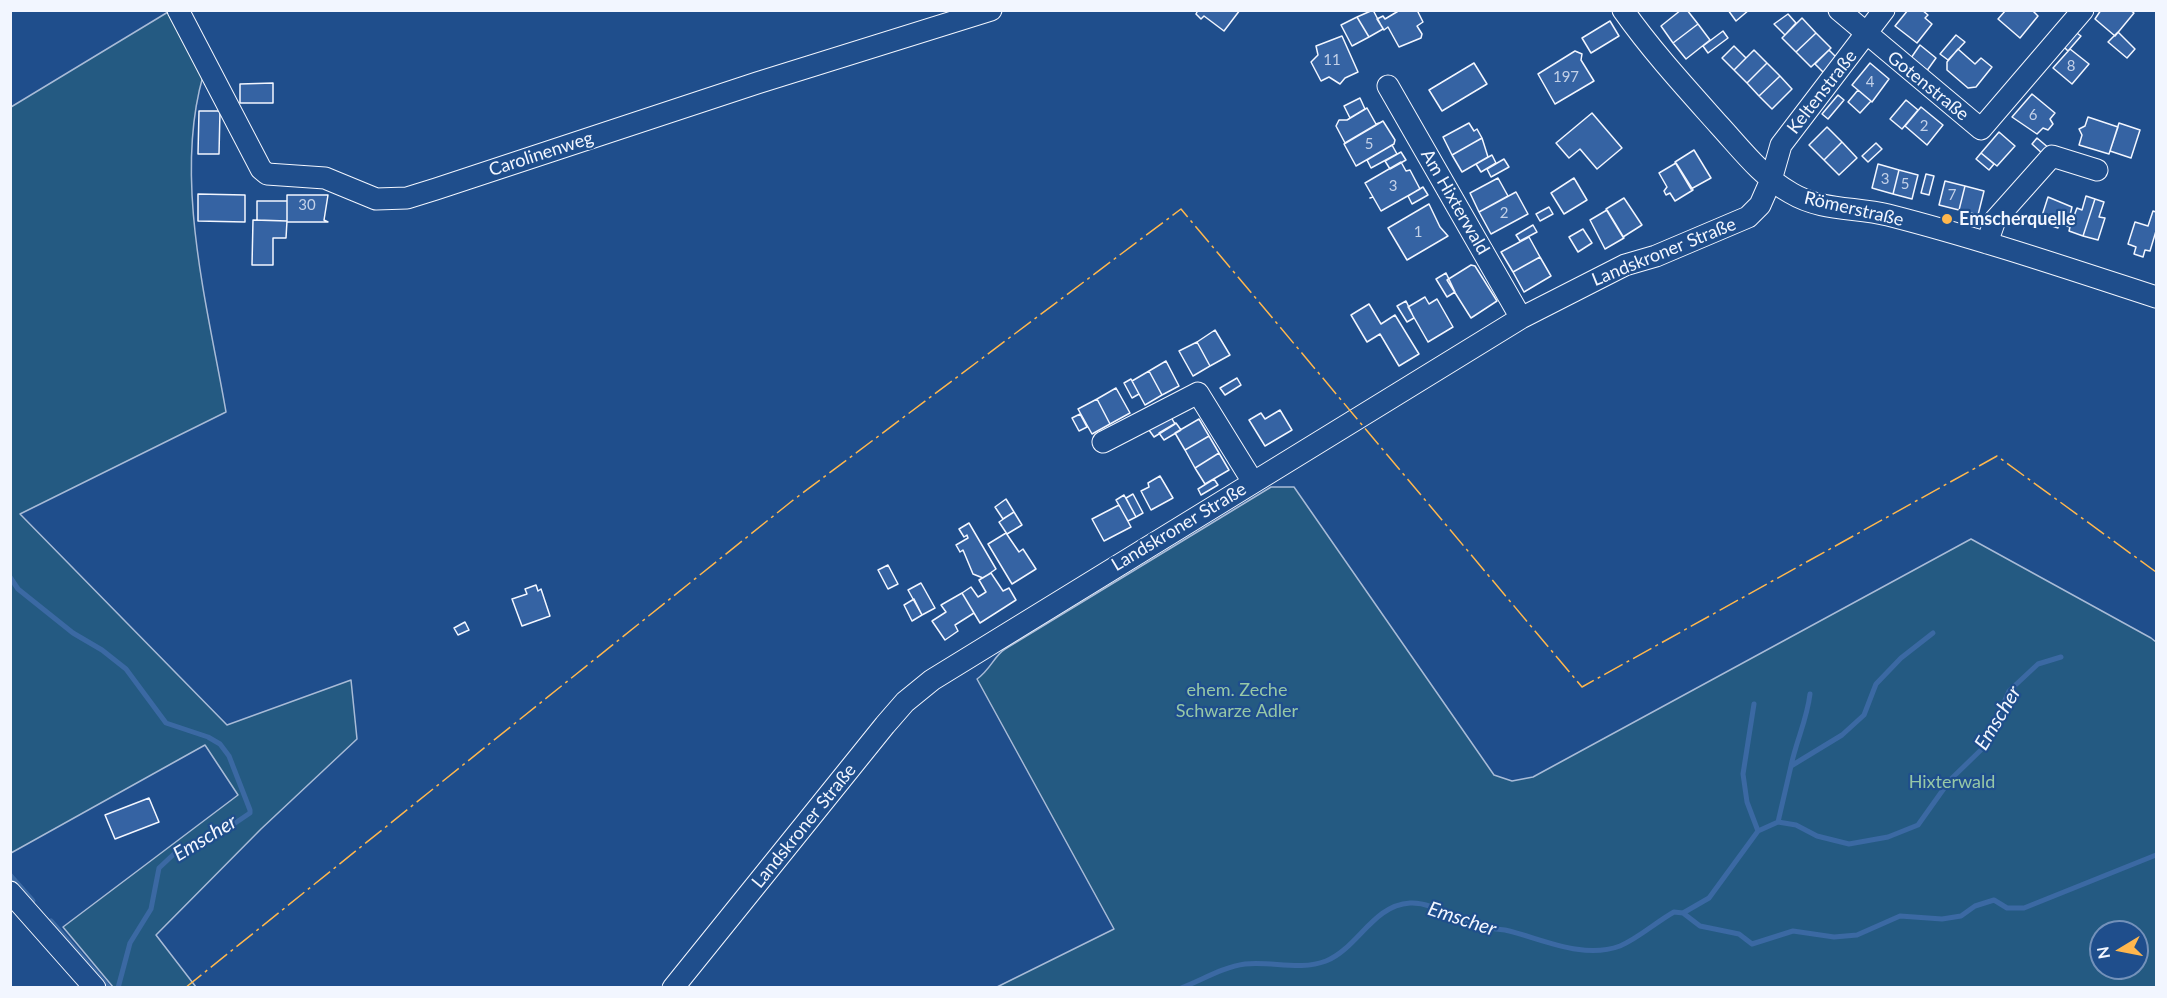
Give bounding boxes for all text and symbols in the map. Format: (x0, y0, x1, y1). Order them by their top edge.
street label: Keltenstraße (1783, 46, 1861, 138)
street label: Gotenstraße (1883, 47, 1973, 125)
house number: 11 (1323, 51, 1341, 69)
house number: 8 (2067, 57, 2075, 75)
house number: 197 (1553, 68, 1579, 86)
house number: 4 (1866, 73, 1874, 91)
house number: 6 (2029, 106, 2037, 124)
house number: 2 (1920, 117, 1928, 135)
street label: Carolinenweg (486, 127, 596, 181)
house number: 5 (1365, 135, 1373, 153)
street label: Am Hixterwald (1416, 145, 1494, 259)
house number: 3 (1881, 170, 1889, 188)
house number: 5 (1901, 175, 1909, 193)
house number: 3 (1389, 177, 1397, 195)
house number: 7 (1948, 186, 1956, 204)
street label: Römerstraße (1802, 187, 1906, 231)
house number: 30 (298, 196, 316, 214)
house number: 2 (1500, 204, 1508, 222)
place label: Emscherquelle (1959, 208, 2076, 230)
marker: Emscherquelle (1940, 212, 1954, 226)
street label: Landskroner Straße (1589, 213, 1739, 291)
house number: 1 (1414, 223, 1422, 241)
street label: Landskroner Straße (1108, 478, 1250, 576)
park label: ehem. Zeche Schwarze Adler (1176, 679, 1298, 722)
water label: Emscher (1970, 682, 2026, 754)
street label: Landskroner Straße (747, 760, 861, 892)
park label: Hixterwald (1909, 771, 1995, 793)
water label: Emscher (169, 810, 241, 866)
water label: Emscher (1425, 897, 1499, 941)
north arrow (2089, 920, 2149, 980)
text: N (2092, 945, 2113, 961)

